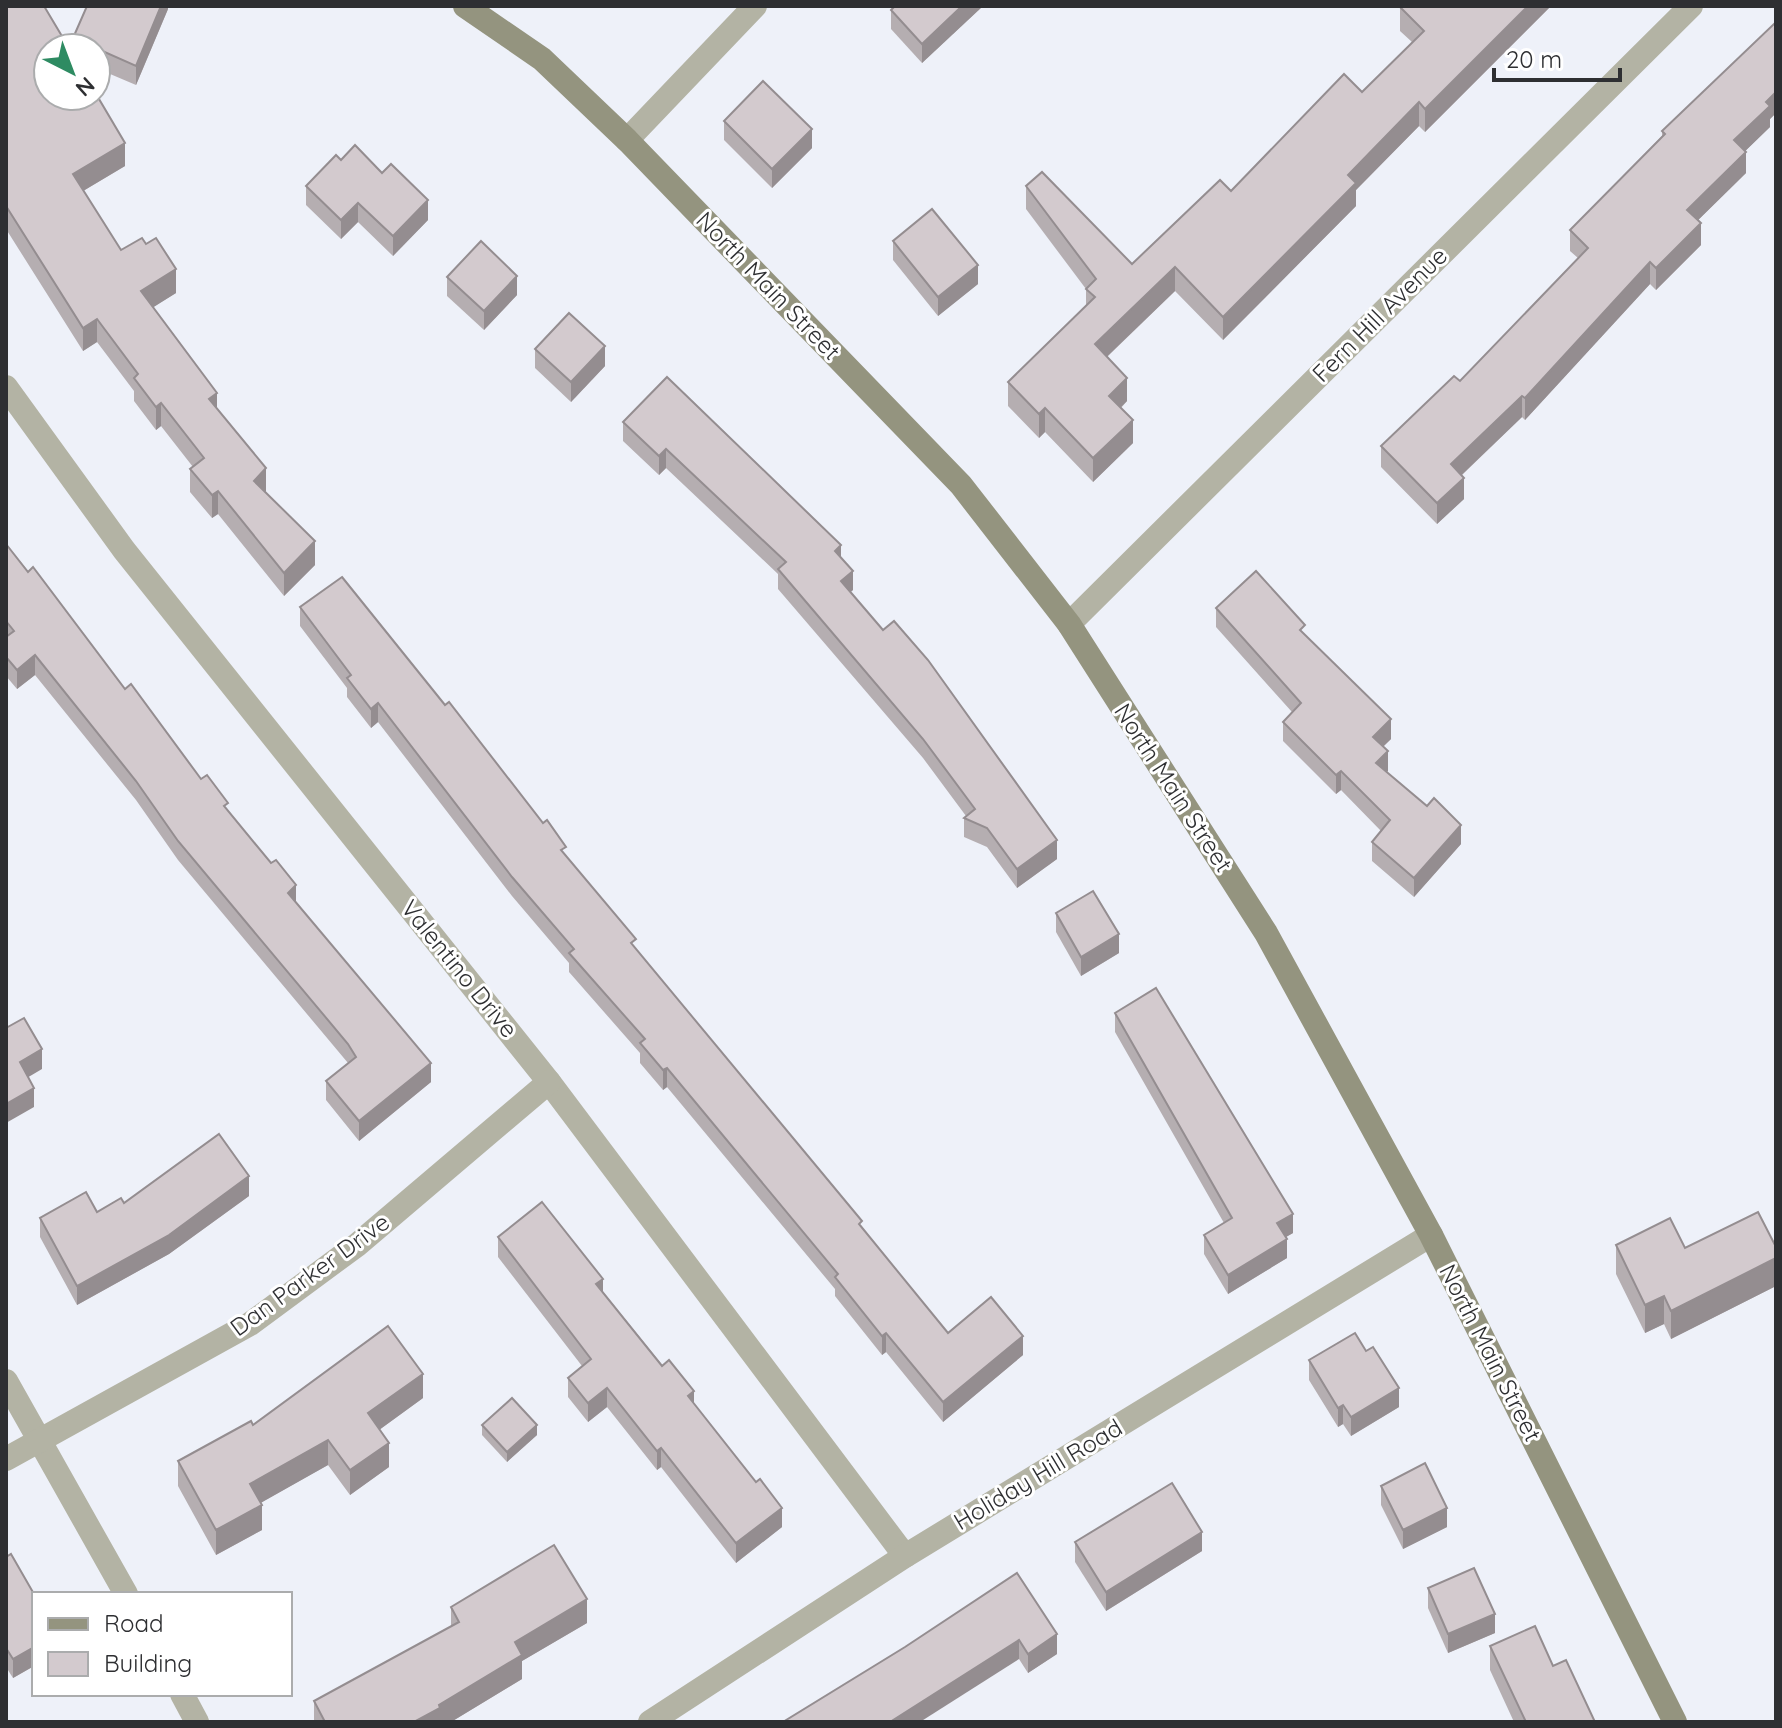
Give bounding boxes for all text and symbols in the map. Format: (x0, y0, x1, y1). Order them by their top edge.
north arrow (32, 32, 112, 112)
scale bar (1494, 32, 1620, 82)
text: 20 m (1506, 44, 1562, 74)
text: N (70, 71, 101, 103)
street label: North Main Street (690, 205, 847, 366)
street label: Fern Hill Avenue (1306, 241, 1453, 388)
street label: North Main Street (1108, 697, 1240, 877)
street label: Valentino Drive (395, 893, 525, 1043)
street label: Dan Parker Drive (224, 1206, 395, 1342)
street label: North Main Street (1433, 1259, 1549, 1446)
street label: Holiday Hill Road (948, 1412, 1127, 1536)
legend (32, 1592, 292, 1696)
text: Road (104, 1608, 164, 1638)
text: Building (104, 1648, 192, 1678)

